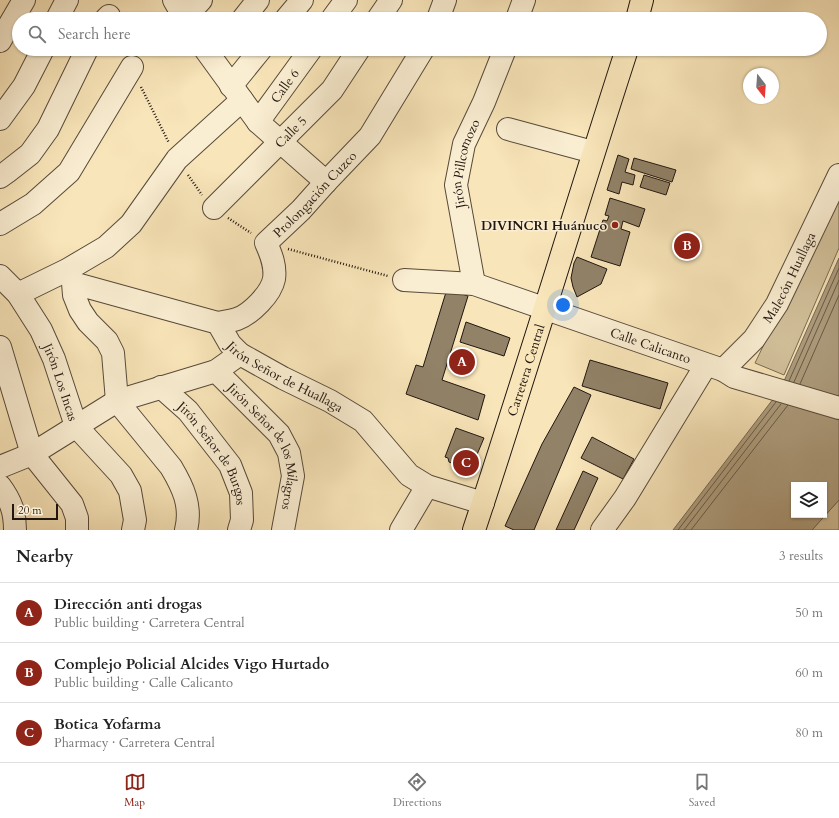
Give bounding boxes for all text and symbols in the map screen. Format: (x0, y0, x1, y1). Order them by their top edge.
search box (12, 12, 827, 56)
icon: search (26, 23, 48, 45)
text: Search here (58, 24, 131, 44)
street label: Calle 6 (267, 65, 304, 107)
north arrow (743, 68, 779, 104)
street label: Calle 5 (271, 112, 311, 152)
street label: Jirón Pillcomozo (447, 116, 485, 212)
street label: Prolongación Cuzco (269, 147, 361, 242)
place label: DIVINCRI Huánuco (481, 217, 607, 235)
marker: DIVINCRI Huánuco (610, 220, 620, 230)
street label: Malecón Huallaga (759, 229, 820, 327)
pin: B (674, 231, 700, 261)
your location (553, 295, 573, 315)
street label: Carretera Central (503, 321, 550, 419)
street label: Calle Calicanto (608, 324, 693, 368)
street label: Jirón Señor de Huallaga (221, 336, 347, 417)
street label: Jirón Los Incas (37, 339, 82, 424)
pin: A (449, 347, 475, 377)
street label: Jirón Señor de los Milagros (221, 378, 301, 511)
street label: Jirón Señor de Burgos (172, 396, 249, 506)
pin: C (453, 448, 479, 478)
map controls (791, 482, 827, 518)
button: layers (791, 482, 827, 518)
scale bar (12, 502, 58, 521)
text: 20 m (18, 503, 42, 518)
text: Nearby (16, 545, 73, 568)
text: 3 results (779, 547, 823, 565)
text: Dirección anti drogas (54, 594, 202, 614)
text: A (24, 604, 34, 622)
text: 50 m (795, 604, 823, 622)
text: Public building · Carretera Central (54, 614, 245, 632)
text: Complejo Policial Alcides Vigo Hurtado (54, 654, 329, 674)
text: B (24, 664, 34, 682)
text: 60 m (795, 664, 823, 682)
text: Public building · Calle Calicanto (54, 674, 233, 692)
text: Botica Yofarma (54, 714, 161, 734)
text: C (24, 724, 34, 742)
text: 80 m (795, 724, 823, 742)
text: Pharmacy · Carretera Central (54, 734, 215, 752)
tab: Map (124, 771, 146, 810)
tab: Directions (393, 771, 441, 810)
tab: Saved (689, 771, 715, 810)

